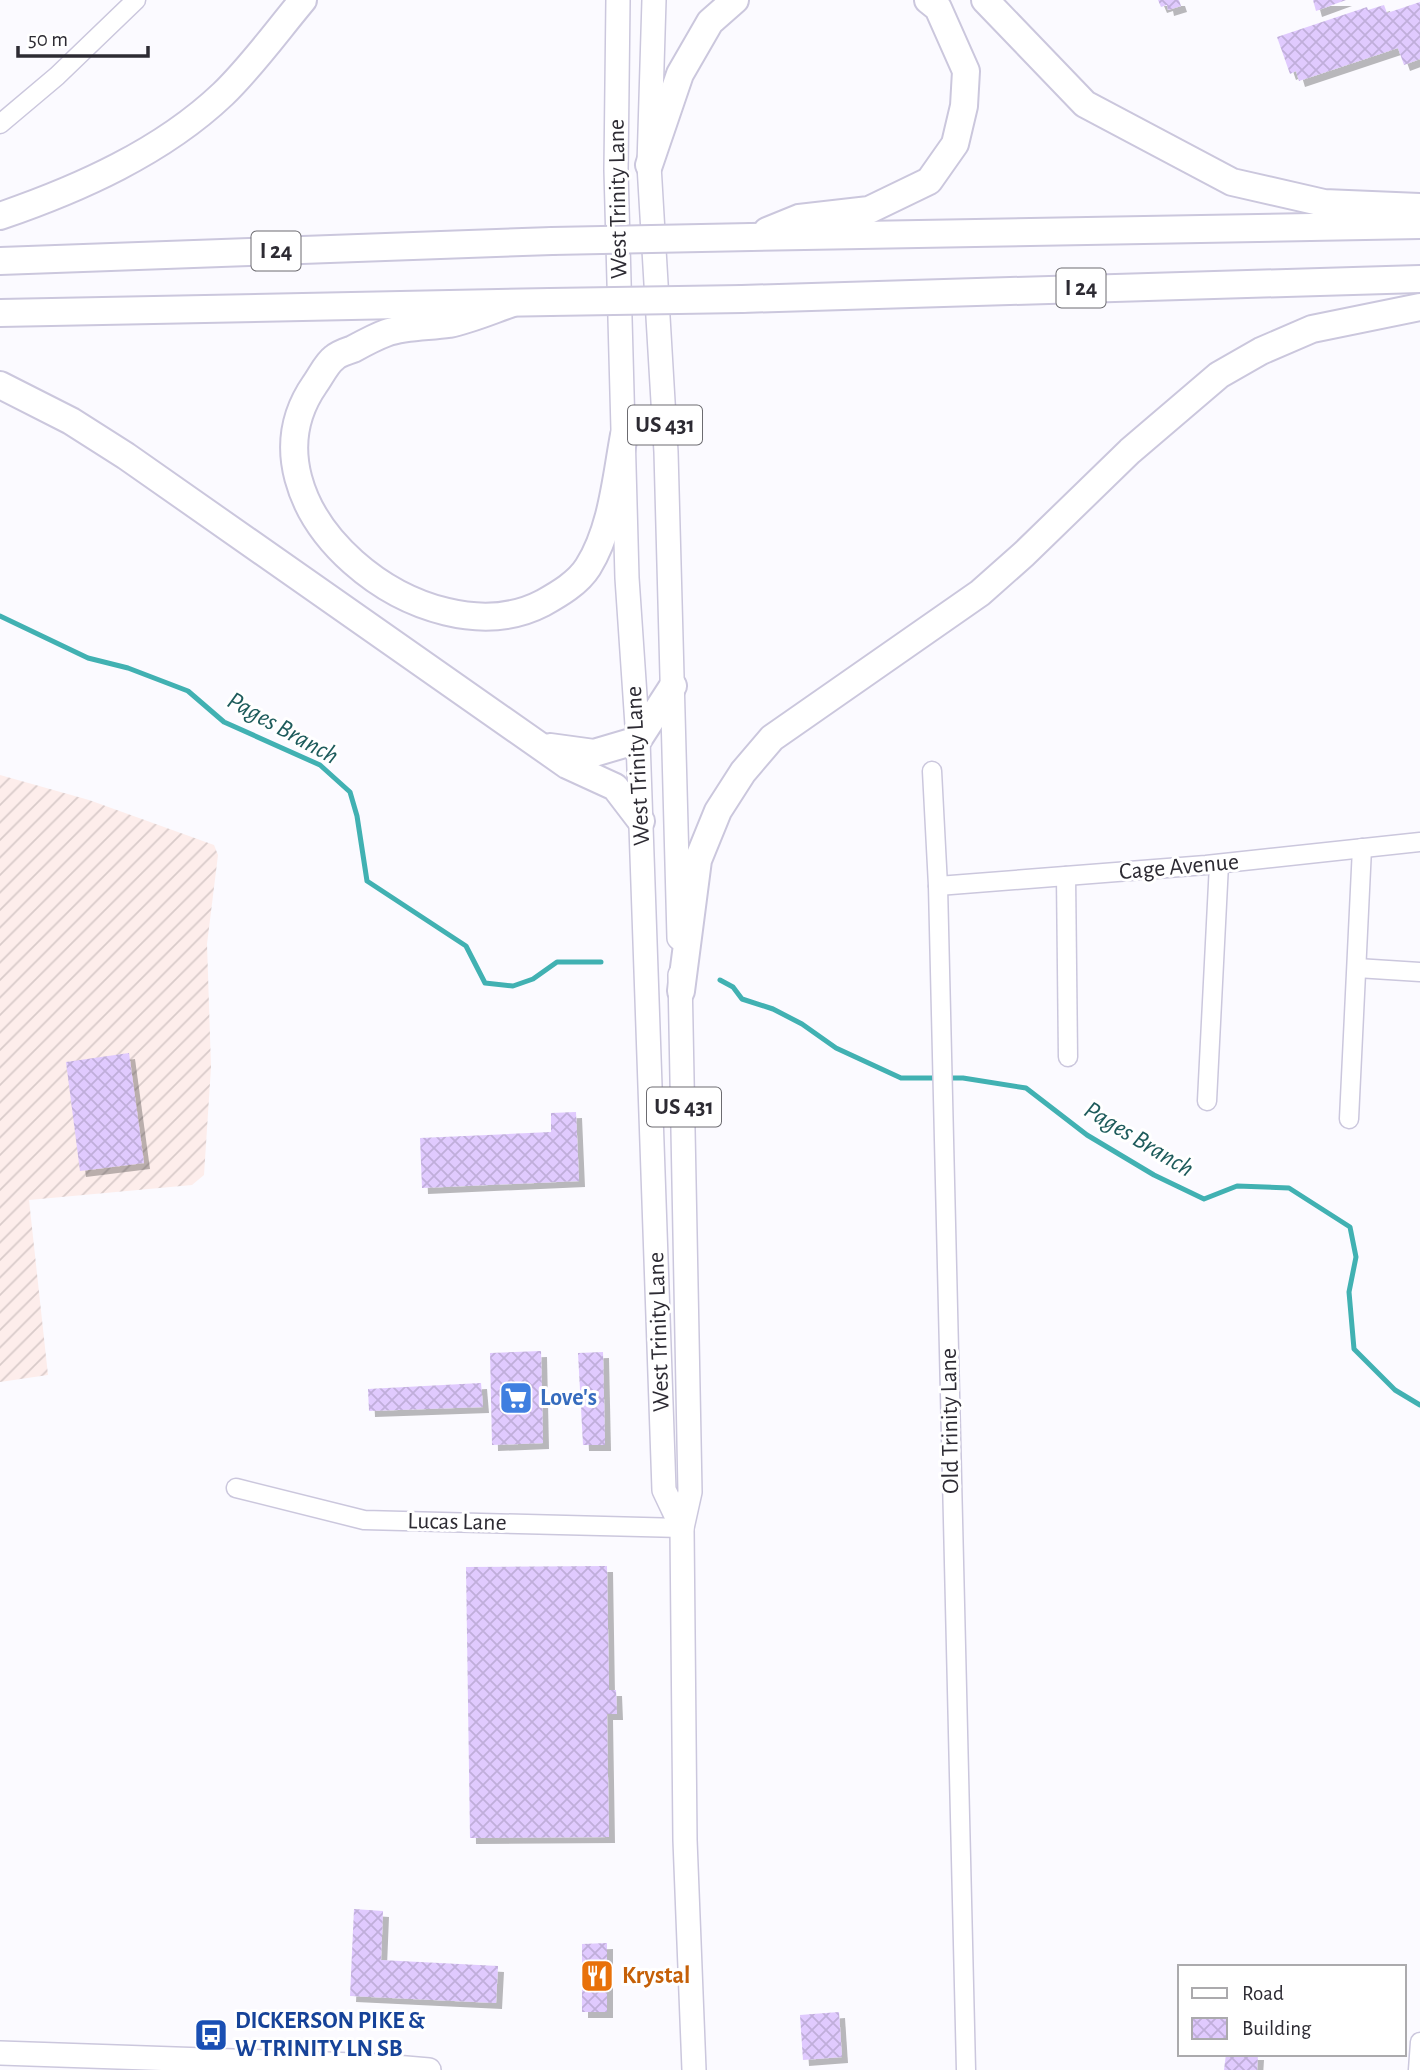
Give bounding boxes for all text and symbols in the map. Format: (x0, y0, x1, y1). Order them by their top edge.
scale bar (18, 14, 147, 58)
text: 50 m (28, 29, 68, 50)
street label: West Trinity Lane (605, 119, 631, 279)
road number: I 24 (252, 232, 300, 270)
road number: I 24 (1056, 268, 1106, 308)
road number: US 431 (628, 406, 702, 444)
street label: West Trinity Lane (622, 685, 654, 847)
water label: Pages Branch (223, 687, 343, 769)
street label: Cage Avenue (1118, 850, 1240, 884)
road number: US 431 (647, 1088, 721, 1126)
water label: Pages Branch (1080, 1096, 1198, 1182)
street label: West Trinity Lane (644, 1252, 674, 1412)
street label: Old Trinity Lane (937, 1348, 963, 1494)
supermarket icon: Love's (497, 1379, 535, 1417)
place label: Love's (540, 1386, 597, 1410)
street label: Lucas Lane (407, 1509, 507, 1535)
restaurant icon: Krystal (578, 1957, 616, 1995)
place label: Krystal (622, 1964, 690, 1988)
legend (1178, 1965, 1406, 2056)
text: Road (1242, 1983, 1284, 2004)
place label: DICKERSON PIKE & W TRINITY LN SB (235, 2009, 425, 2061)
bus stop icon: DICKERSON PIKE & W TRINITY LN SB (192, 2016, 230, 2054)
text: Building (1242, 2018, 1312, 2039)

